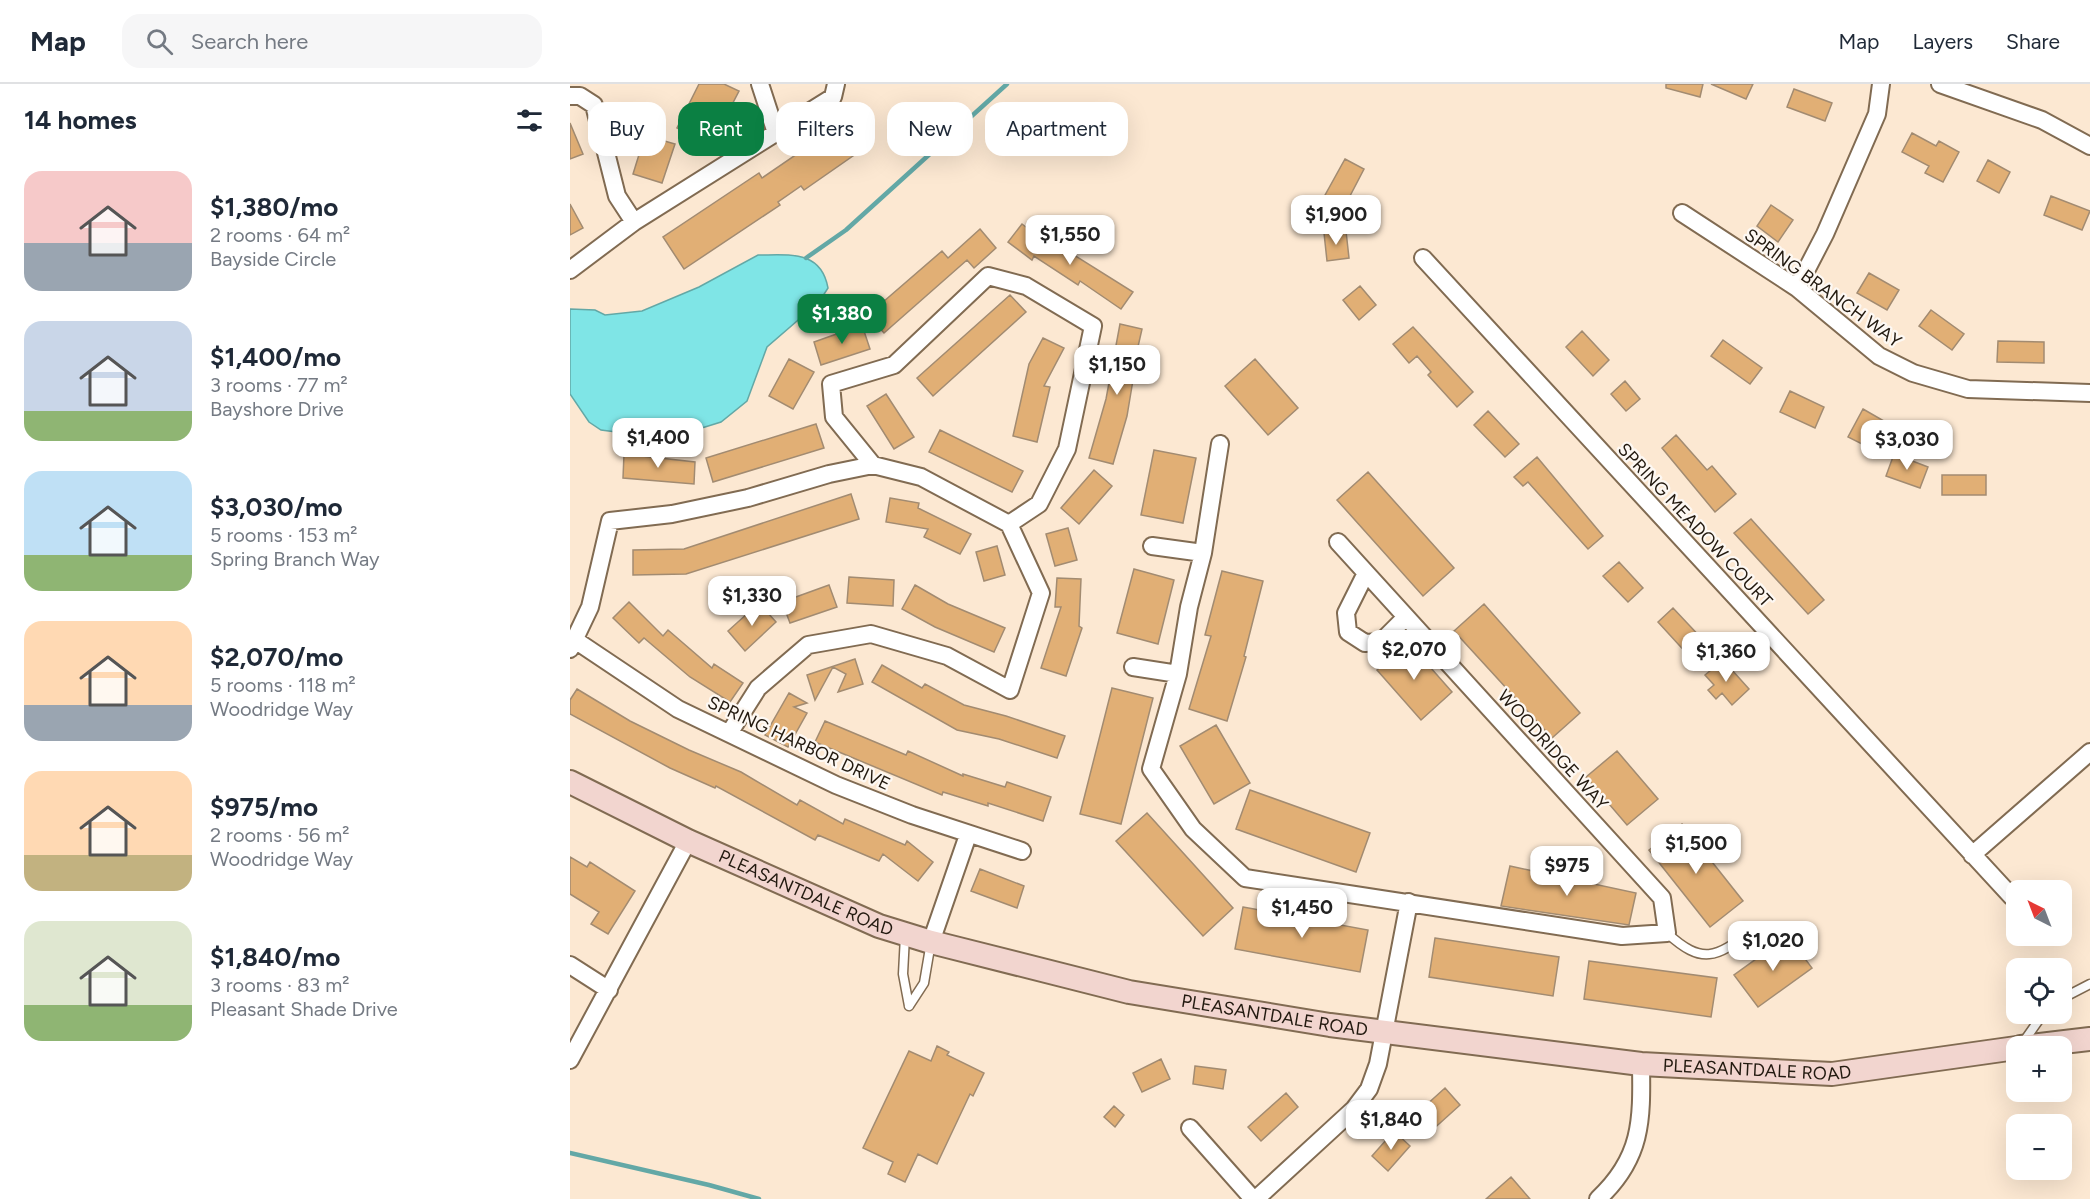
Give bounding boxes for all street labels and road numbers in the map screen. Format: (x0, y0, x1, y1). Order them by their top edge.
street label: SPRING BRANCH WAY (1740, 224, 1906, 352)
street label: SPRING MEADOW COURT (1613, 438, 1777, 612)
street label: WOODRIDGE WAY (1493, 685, 1613, 815)
street label: SPRING HARBOR DRIVE (704, 691, 894, 795)
street label: PLEASANTDALE ROAD (715, 845, 896, 941)
street label: PLEASANTDALE ROAD (1180, 990, 1369, 1041)
street label: PLEASANTDALE ROAD (1662, 1054, 1853, 1086)

